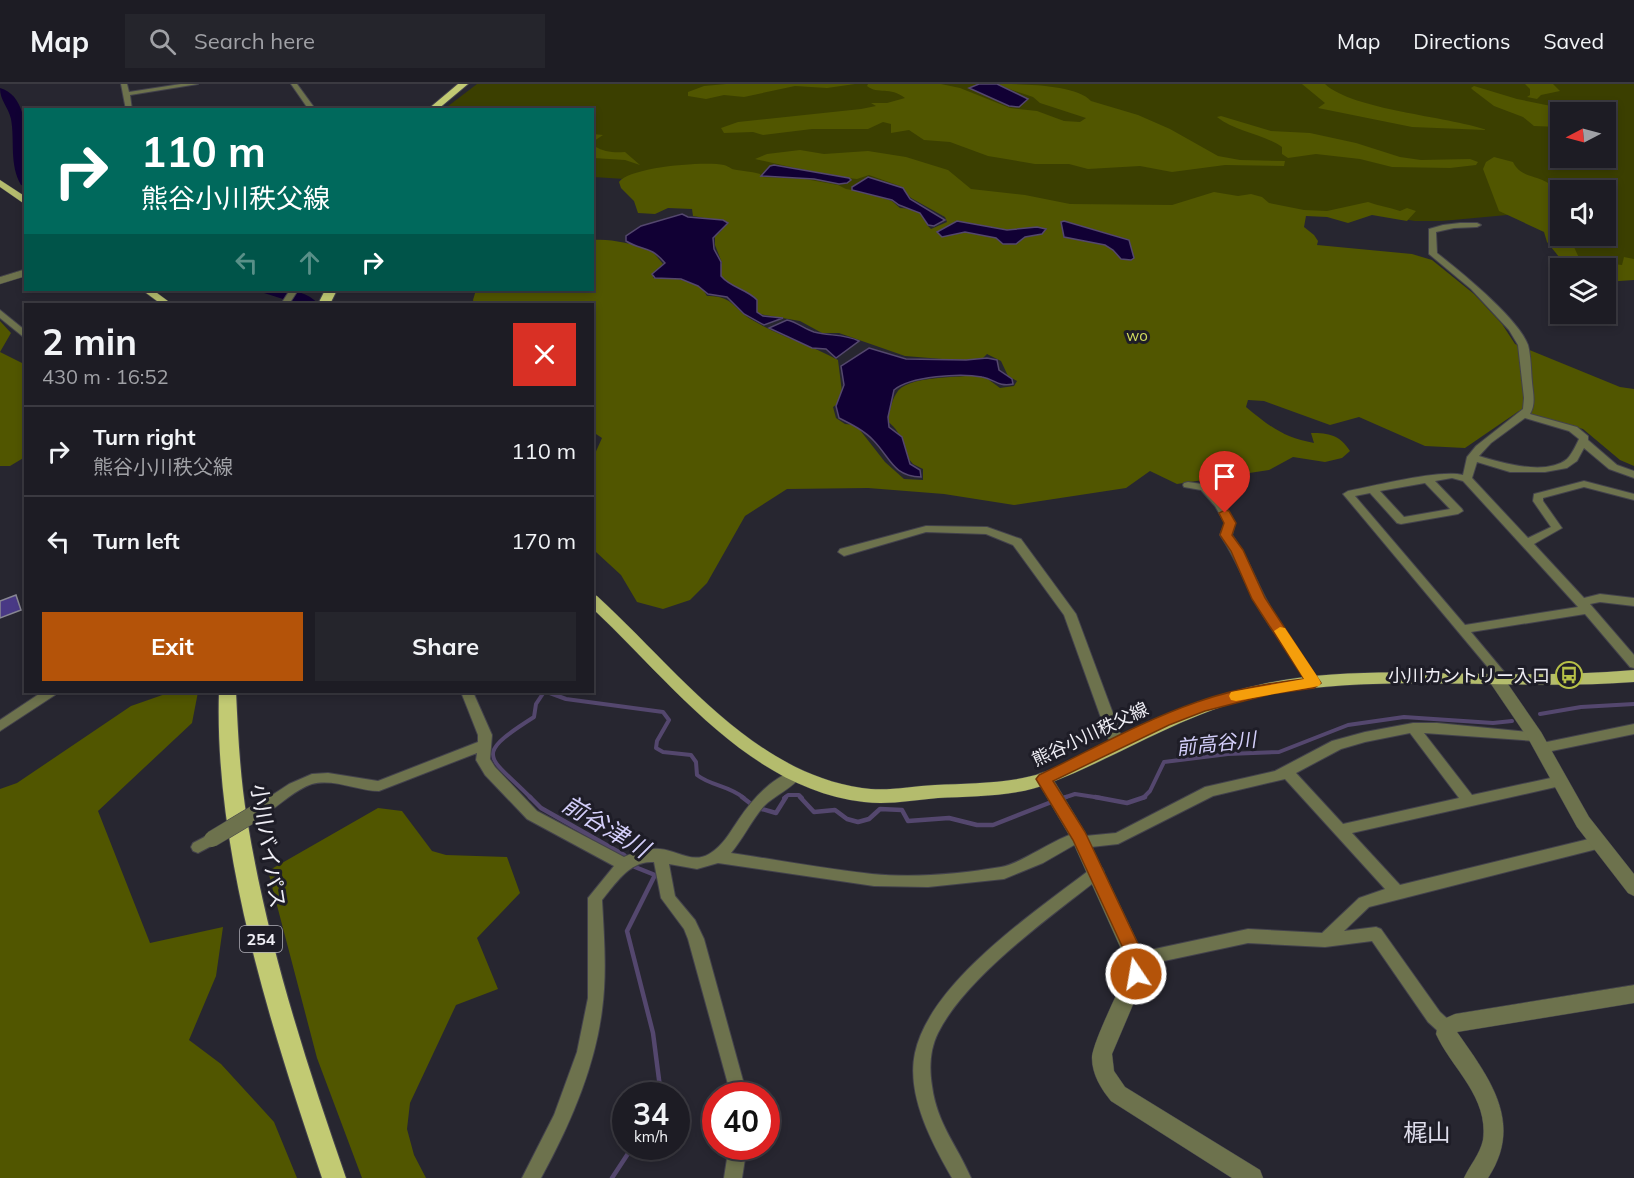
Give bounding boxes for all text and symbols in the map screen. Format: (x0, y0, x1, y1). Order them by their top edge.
search box (125, 14, 545, 68)
text: Map (30, 24, 89, 59)
icon: search (146, 25, 179, 58)
text: Search here (194, 27, 315, 55)
text: Map (1337, 28, 1380, 54)
text: Directions (1413, 28, 1510, 54)
text: Saved (1543, 28, 1604, 54)
north arrow (1550, 102, 1616, 168)
map controls (1550, 102, 1616, 324)
text: 110 m (141, 125, 266, 178)
icon: right (42, 132, 120, 210)
button: sound (1550, 180, 1616, 246)
text: 熊谷小川秩父線 (141, 181, 330, 215)
icon: left (230, 246, 263, 279)
icon: ahead (293, 246, 326, 279)
icon: right (356, 246, 389, 279)
button: layers (1550, 258, 1616, 324)
text: 2 min (42, 319, 137, 364)
button: close (513, 323, 576, 386)
park label: wo (1126, 326, 1148, 345)
text: 430 m · 16:52 (42, 364, 168, 389)
text: Turn right (93, 423, 196, 451)
icon: right (42, 435, 75, 468)
text: 110 m (511, 437, 576, 465)
pin (1199, 451, 1250, 513)
text: 熊谷小川秩父線 (93, 454, 233, 479)
icon: arrive (1208, 460, 1241, 493)
icon: left (42, 525, 75, 558)
text: Turn left (93, 527, 180, 555)
text: 170 m (511, 527, 576, 555)
button: Exit (42, 612, 303, 681)
button: Share (315, 612, 576, 681)
bus stop icon: 小川カントリー入口 (1554, 660, 1584, 690)
place label: 小川カントリー入口 (1388, 664, 1550, 687)
street label: 熊谷小川秩父線 (1028, 697, 1152, 771)
water label: 前高谷川 (1175, 726, 1259, 760)
street label: 小川バイパス (246, 782, 292, 910)
water label: 前谷津川 (557, 788, 657, 865)
road number: 254 (240, 926, 282, 952)
position arrow (1104, 942, 1168, 1006)
speed limit sign: 40 (702, 1082, 780, 1160)
text: 34 (633, 1095, 669, 1133)
district label: 梶山 (1403, 1117, 1451, 1147)
text: km/h (634, 1127, 668, 1146)

